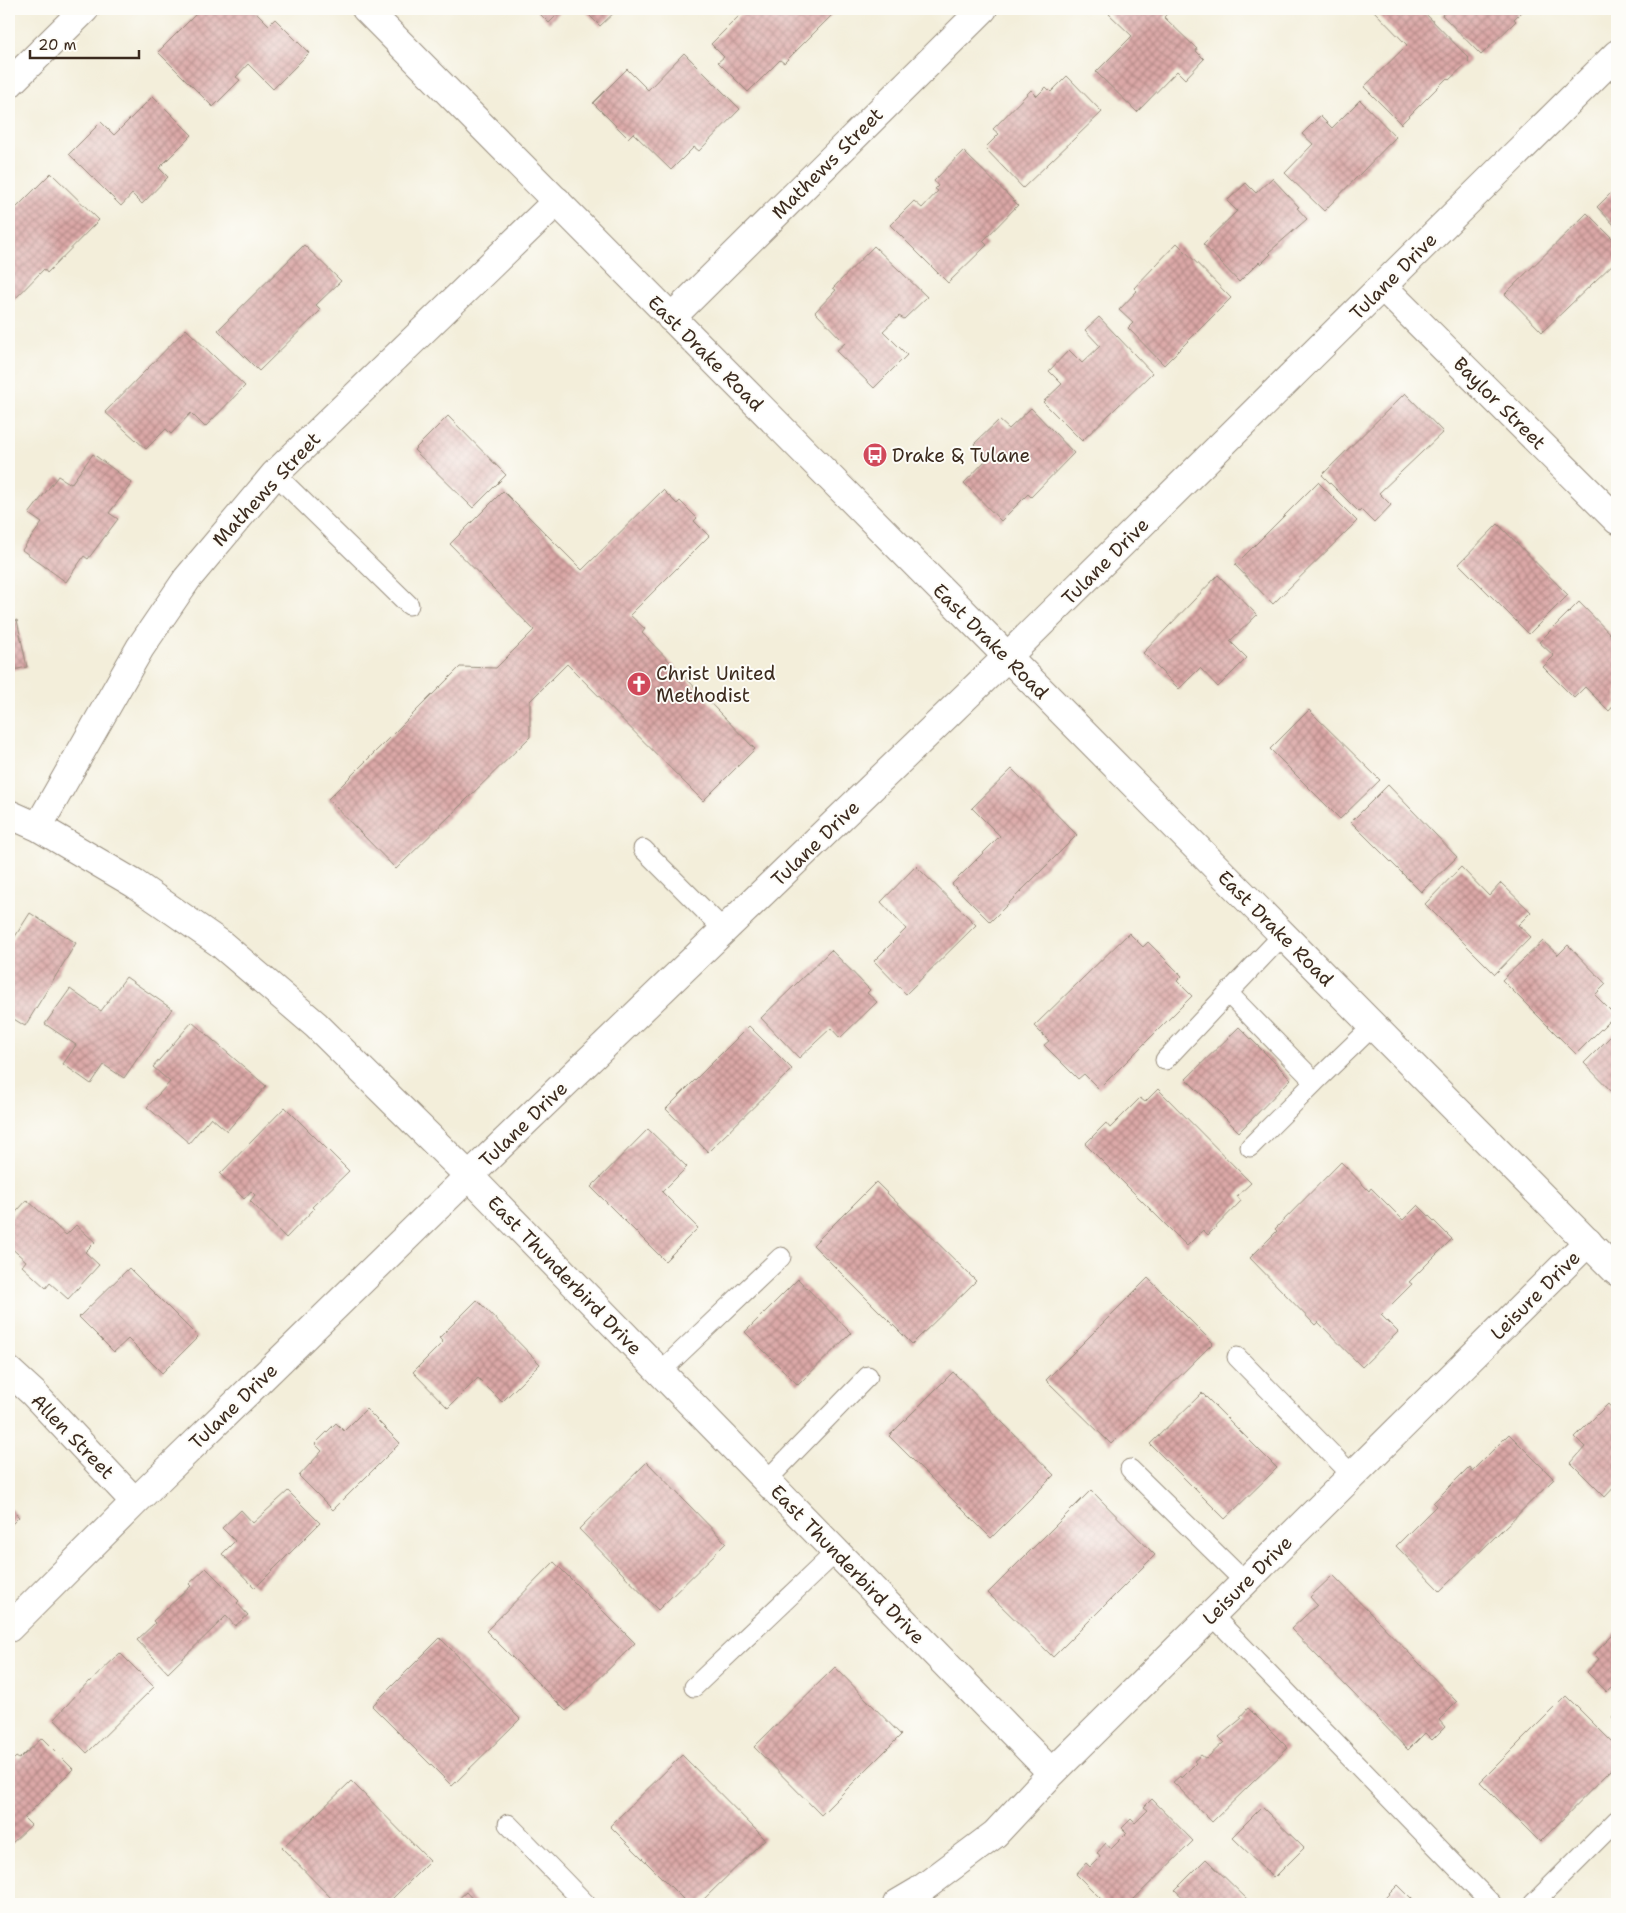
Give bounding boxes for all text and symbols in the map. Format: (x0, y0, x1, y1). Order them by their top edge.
scale bar (30, 28, 139, 60)
text: 20 m (38, 35, 77, 55)
street label: Mathews Street (766, 102, 888, 224)
street label: Tulane Drive (1344, 227, 1442, 325)
street label: East Drake Road (642, 290, 769, 417)
street label: Baylor Street (1448, 352, 1551, 455)
street label: Mathews Street (207, 427, 326, 552)
bus stop icon: Drake & Tulane (862, 442, 888, 468)
place label: Drake & Tulane (892, 443, 1030, 468)
street label: Tulane Drive (1056, 512, 1154, 610)
street label: East Drake Road (927, 578, 1054, 705)
place label: Christ United Methodist (656, 661, 776, 708)
church icon: Christ United Methodist (626, 671, 652, 697)
street label: Tulane Drive (766, 795, 865, 892)
street label: East Drake Road (1212, 865, 1339, 992)
street label: Tulane Drive (474, 1076, 573, 1173)
street label: East Thunderbird Drive (482, 1190, 647, 1360)
street label: Leisure Drive (1485, 1245, 1586, 1346)
street label: Tulane Drive (184, 1358, 283, 1455)
street label: Allen Street (26, 1388, 120, 1484)
street label: East Thunderbird Drive (765, 1479, 930, 1649)
street label: Leisure Drive (1197, 1530, 1298, 1631)

